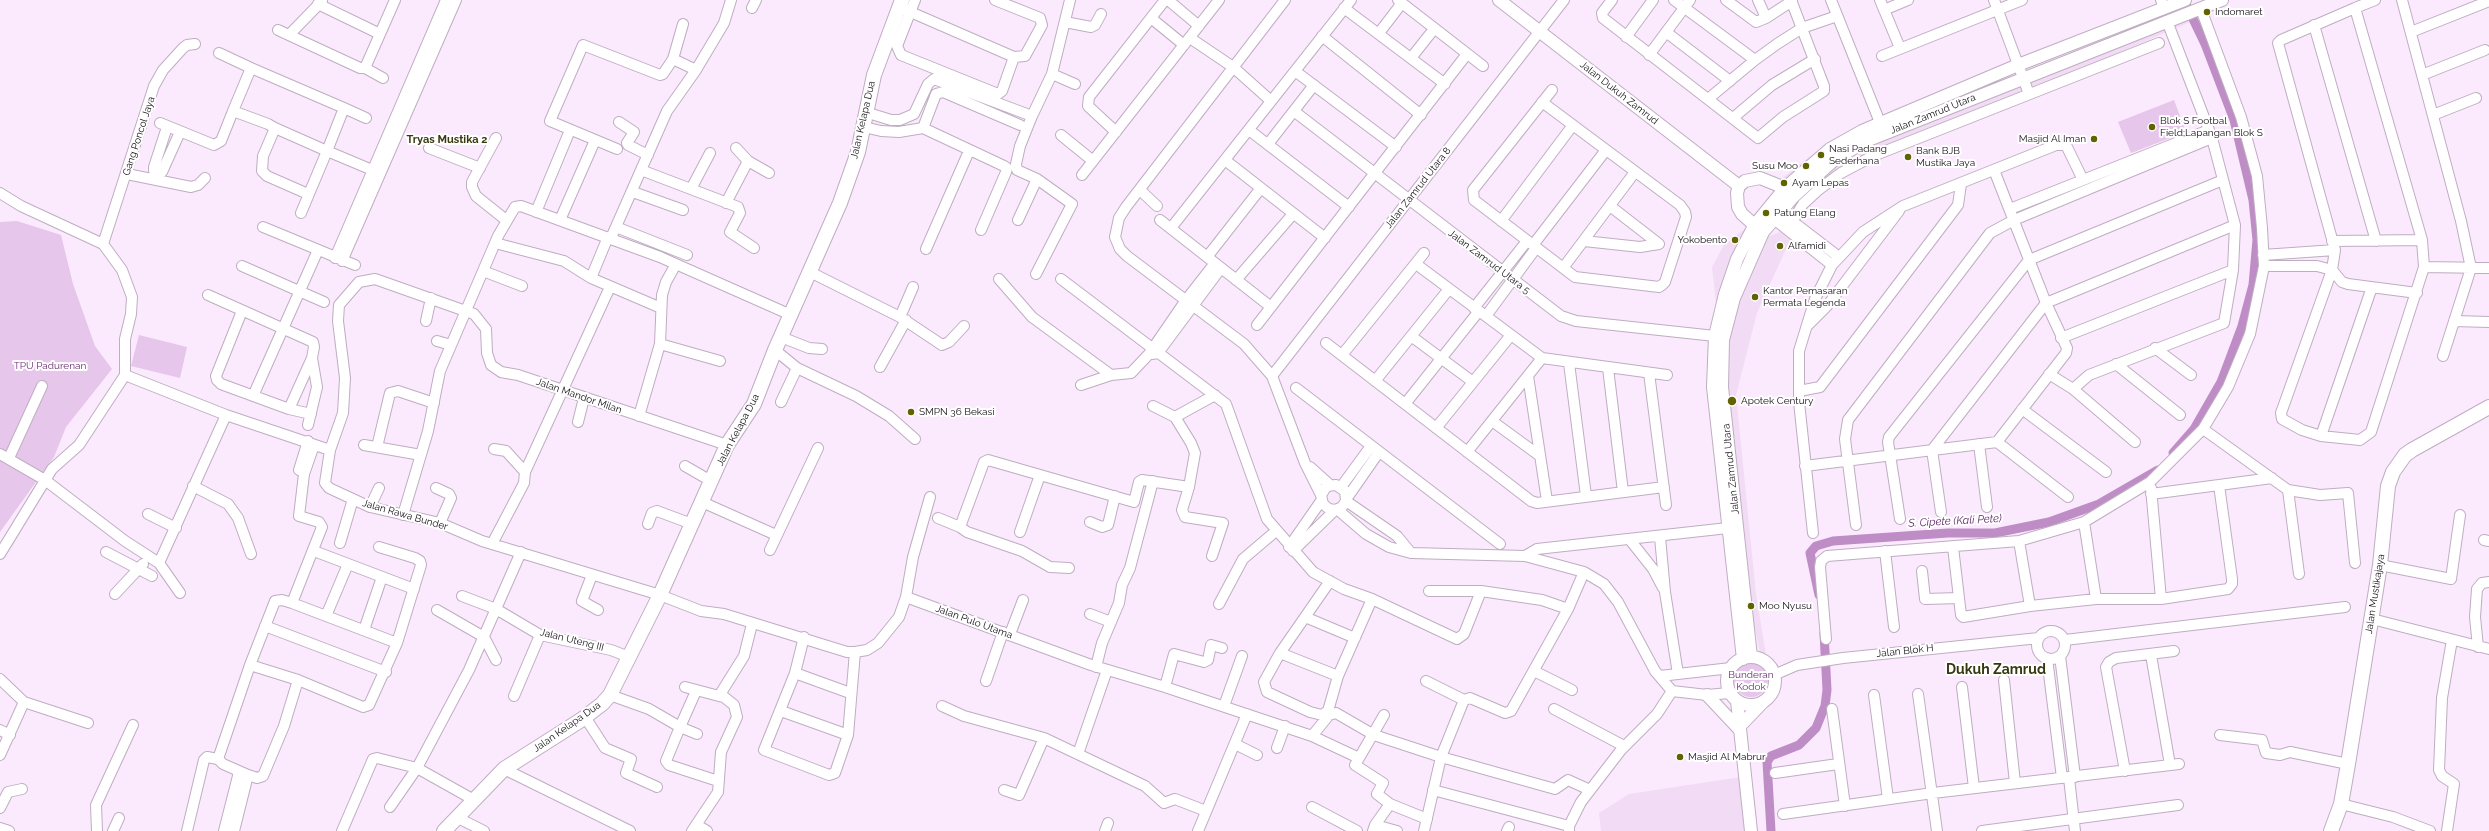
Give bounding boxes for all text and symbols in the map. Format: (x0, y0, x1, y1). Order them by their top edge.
place label: Indomaret (2215, 6, 2263, 18)
marker: Indomaret (2202, 7, 2212, 17)
street label: Jalan Dukuh Zamrud (1577, 59, 1661, 127)
street label: Jalan Kelapa Dua (848, 80, 878, 160)
street label: Jalan Zamrud Utara (1889, 91, 1977, 137)
street label: Gang Poncol Jaya (121, 95, 157, 177)
place label: Blok S Footbal Field;Lapangan Blok S (2160, 115, 2263, 138)
marker: Blok S Footbal Field;Lapangan Blok S (2147, 122, 2157, 132)
district label: Tryas Mustika 2 (407, 133, 487, 147)
place label: Masjid Al Iman (2019, 133, 2086, 145)
marker: Masjid Al Iman (2089, 134, 2099, 144)
place label: Nasi Padang Sederhana (1829, 143, 1887, 166)
street label: Jalan Zamrud Utara 8 (1383, 145, 1453, 231)
place label: Bank BJB Mustika Jaya (1916, 145, 1975, 168)
marker: Nasi Padang Sederhana (1816, 150, 1826, 160)
marker: Bank BJB Mustika Jaya (1903, 152, 1913, 162)
place label: Susu Moo (1752, 160, 1798, 172)
marker: Susu Moo (1801, 161, 1811, 171)
place label: Ayam Lepas (1792, 177, 1849, 189)
marker: Ayam Lepas (1779, 178, 1789, 188)
place label: Patung Elang (1774, 207, 1836, 219)
marker: Patung Elang (1761, 208, 1771, 218)
street label: Jalan Zamrud Utara 5 (1446, 227, 1532, 297)
place label: Yokobento (1677, 234, 1727, 246)
marker: Yokobento (1730, 235, 1740, 245)
place label: Alfamidi (1788, 240, 1826, 252)
marker: Alfamidi (1775, 241, 1785, 251)
place label: Kantor Pemasaran Permata Legenda (1763, 285, 1848, 308)
marker: Kantor Pemasaran Permata Legenda (1750, 292, 1760, 302)
park label: TPU Padurenan (14, 360, 86, 372)
street label: Jalan Mandor Milan (535, 376, 623, 416)
street label: Jalan Kelapa Dua (714, 392, 762, 468)
marker: Apotek Century (1726, 395, 1738, 407)
place label: Apotek Century (1741, 395, 1814, 407)
place label: SMPN 36 Bekasi (919, 406, 995, 418)
marker: SMPN 36 Bekasi (906, 407, 916, 417)
street label: Jalan Zamrud Utara (1720, 423, 1742, 515)
street label: Jalan Rawa Bunder (361, 497, 449, 533)
water label: S. Cipete (Kali Pete) (1908, 512, 2002, 530)
street label: Jalan Mustikajaya (2363, 553, 2387, 635)
place label: Moo Nyusu (1759, 600, 1812, 612)
marker: Moo Nyusu (1746, 601, 1756, 611)
street label: Jalan Pulo Utama (934, 602, 1014, 642)
street label: Jalan Uteng III (539, 626, 605, 654)
street label: Jalan Blok H (1876, 642, 1934, 660)
district label: Dukuh Zamrud (1946, 662, 2046, 678)
park label: Bunderan Kodok (1728, 669, 1774, 692)
street label: Jalan Kelapa Dua (531, 699, 603, 755)
place label: Masjid Al Mabrur (1688, 751, 1766, 763)
marker: Masjid Al Mabrur (1675, 752, 1685, 762)

